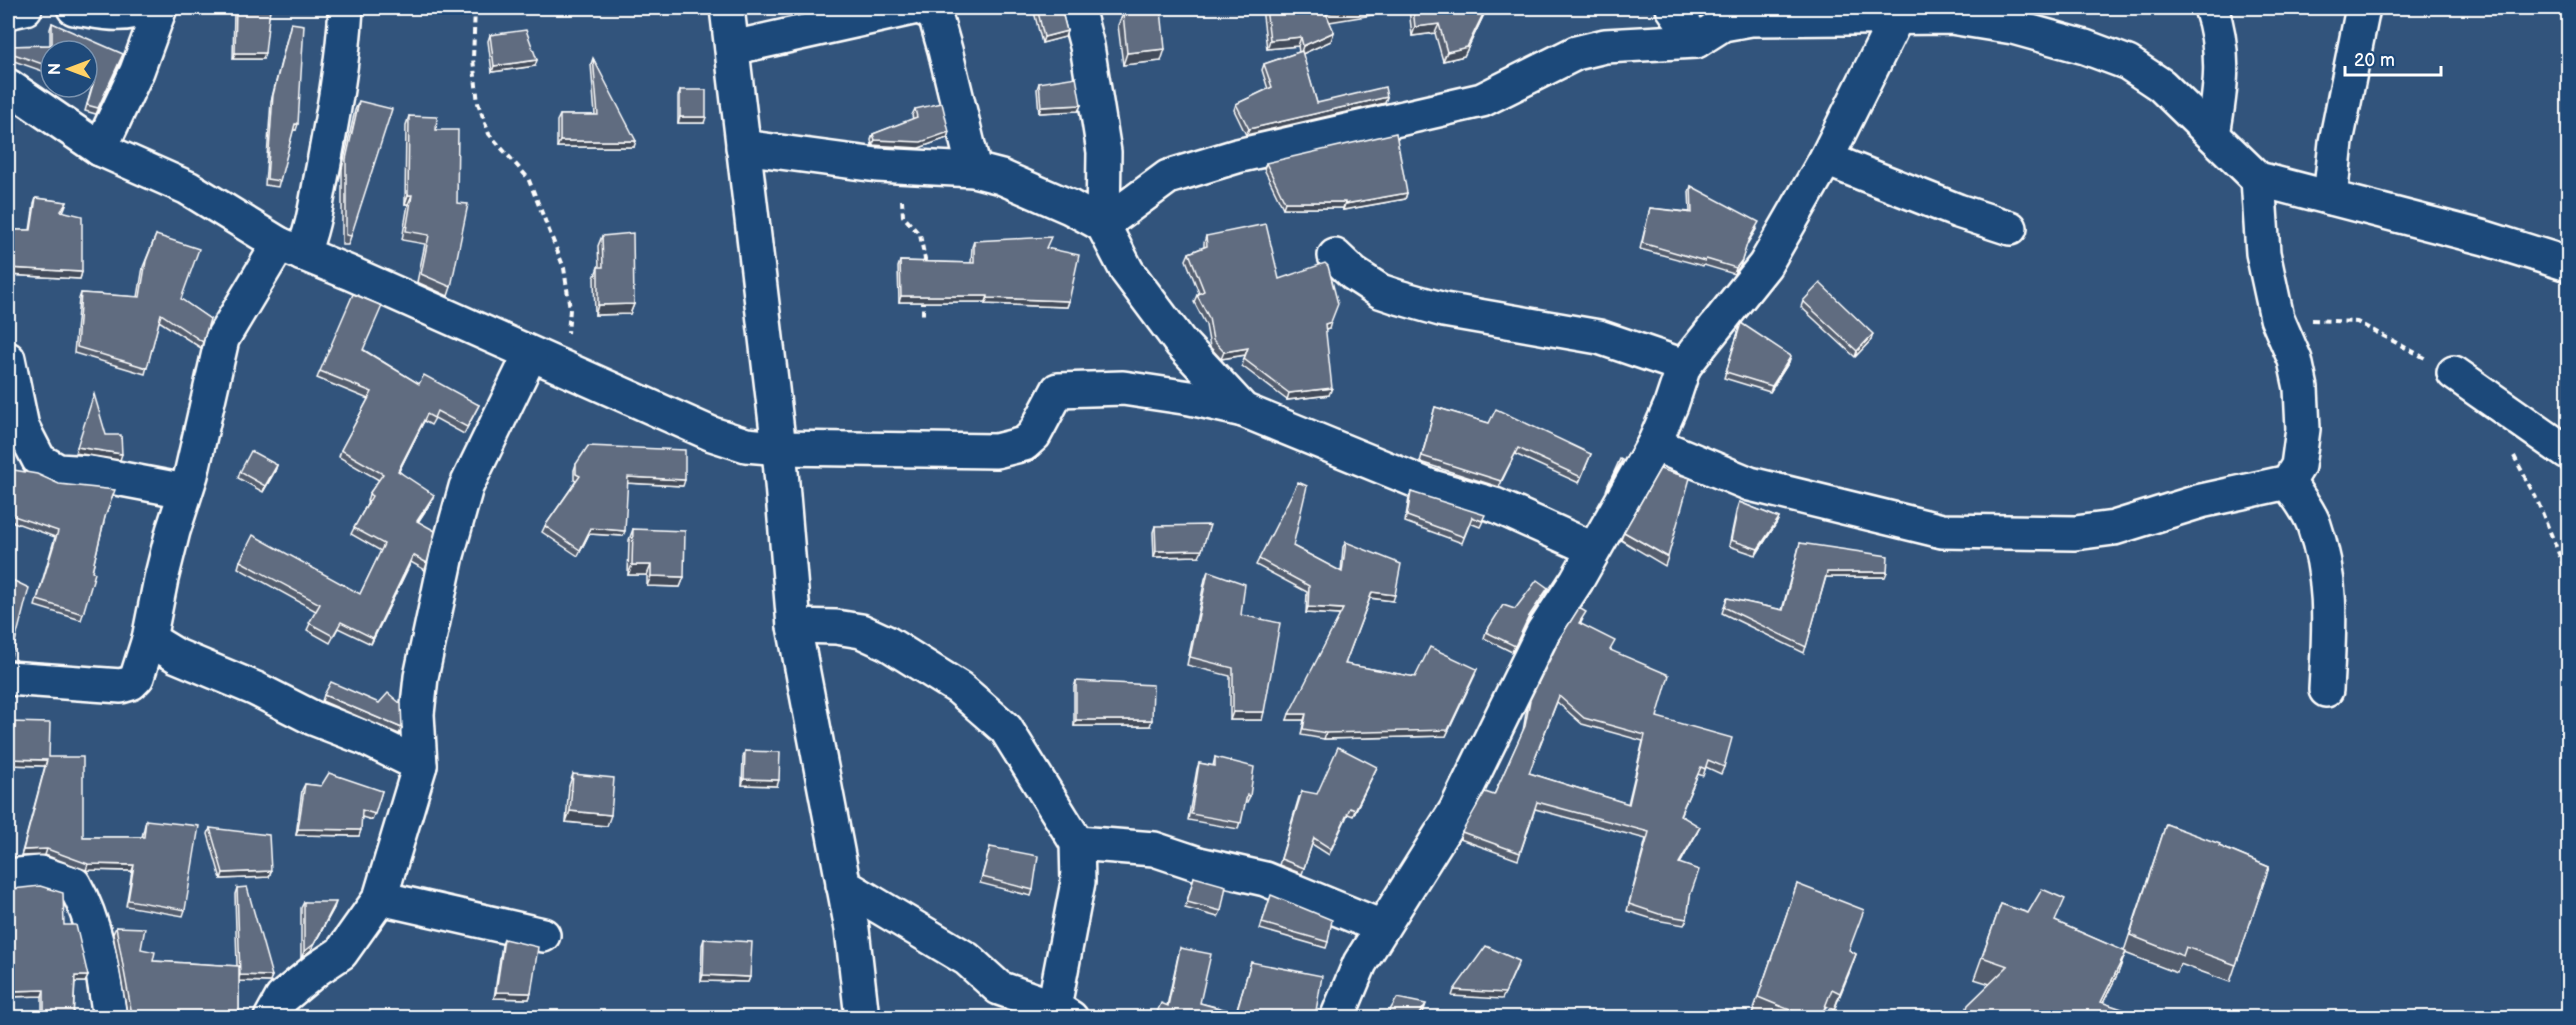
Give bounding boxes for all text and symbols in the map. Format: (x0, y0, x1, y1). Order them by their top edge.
north arrow (39, 39, 99, 99)
scale bar (2345, 39, 2441, 77)
text: 20 m (2354, 50, 2395, 71)
text: N (46, 63, 65, 75)

